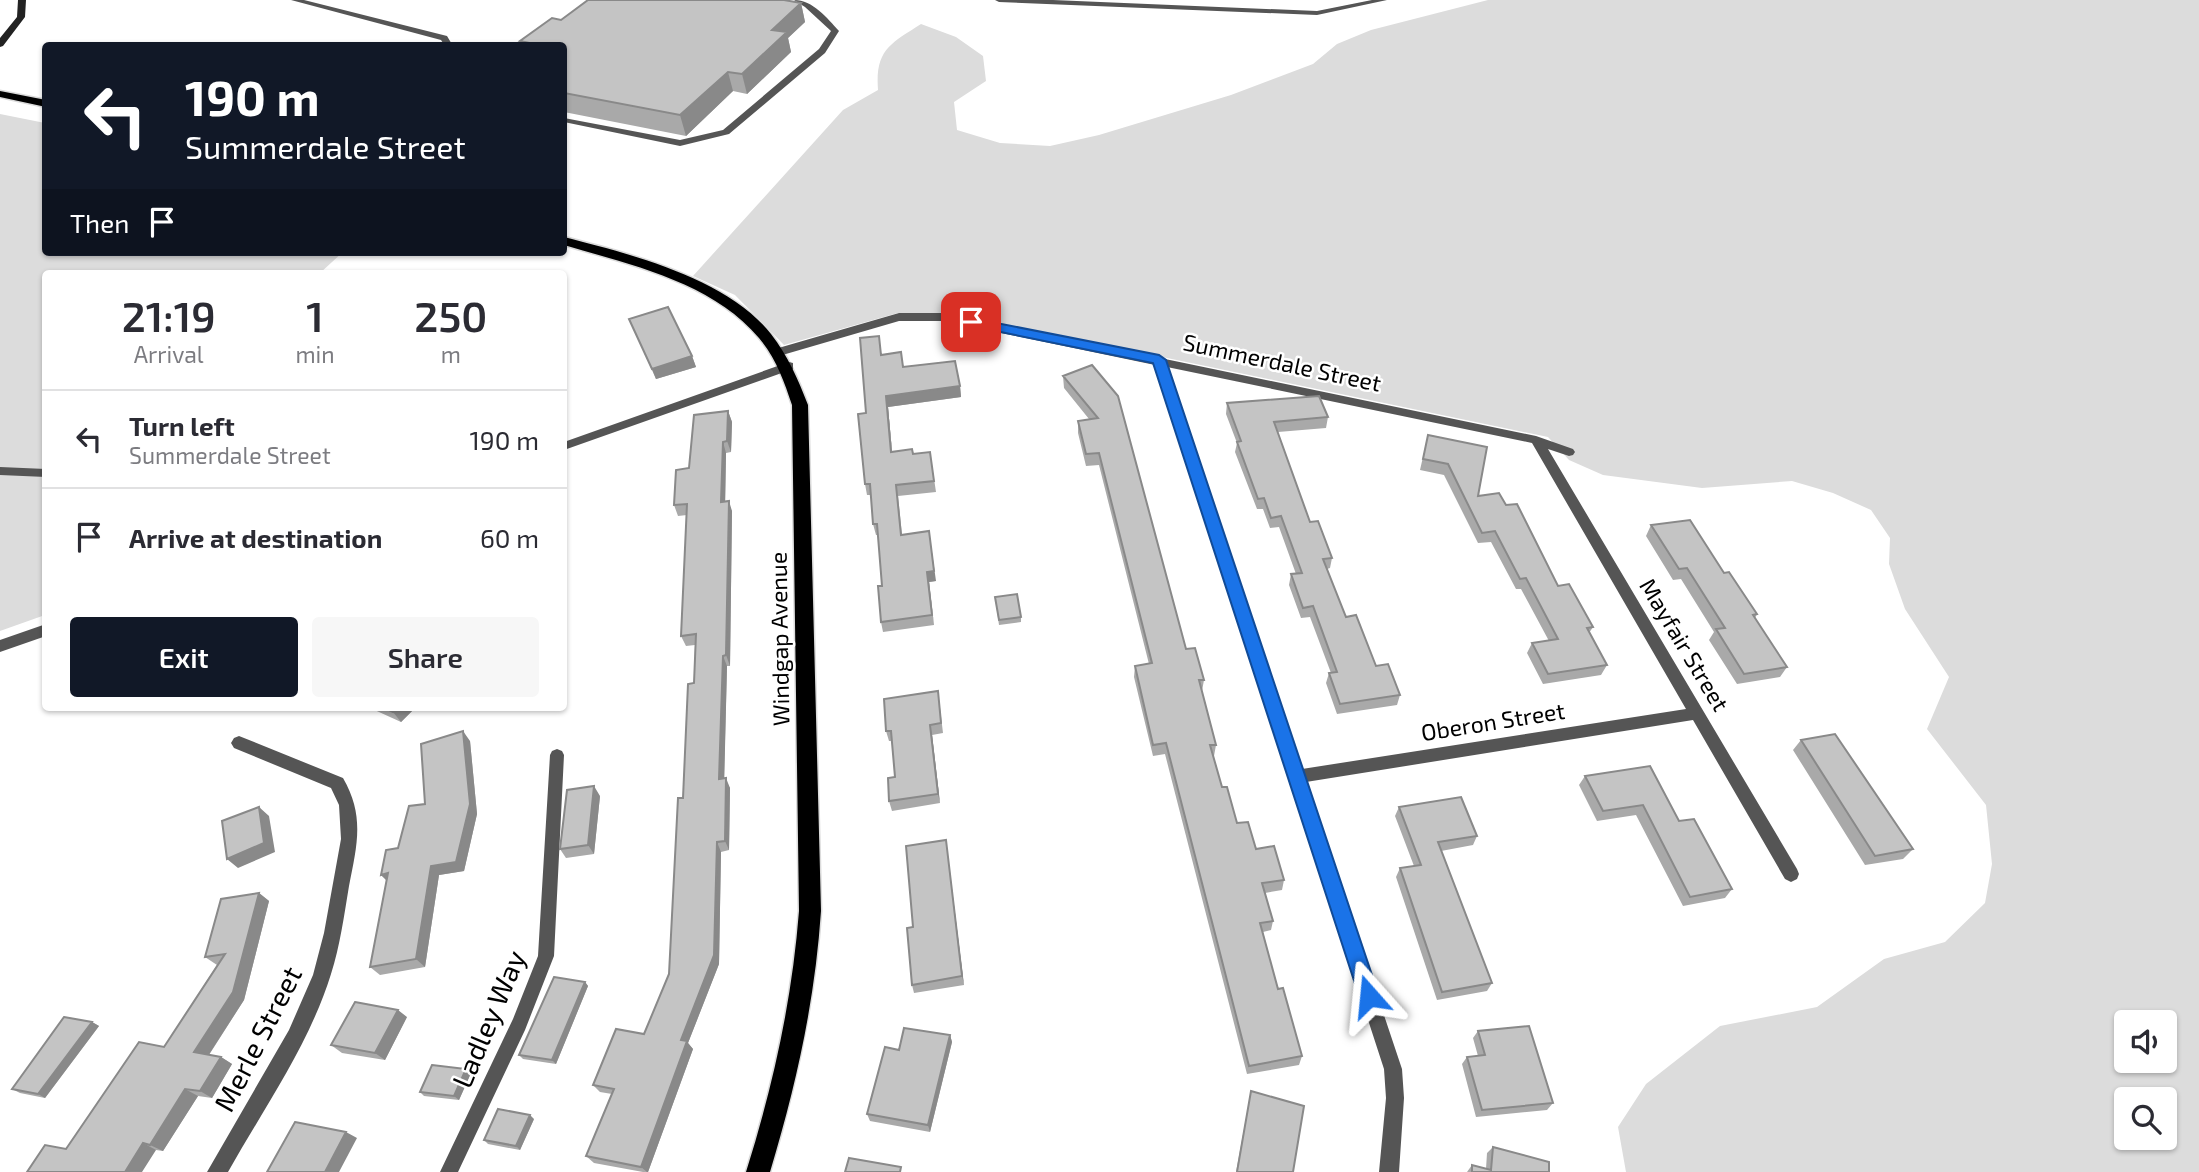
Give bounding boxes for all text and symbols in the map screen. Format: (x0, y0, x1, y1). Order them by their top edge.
text: 190 m (185, 67, 320, 126)
icon: left (70, 70, 161, 161)
text: Summerdale Street (185, 127, 466, 165)
icon: arrive (143, 203, 181, 241)
text: Then (70, 207, 129, 238)
text: 21:19 (122, 290, 216, 340)
text: 1 (306, 290, 324, 340)
text: 250 (414, 290, 487, 340)
pin (941, 292, 1001, 352)
icon: arrive (952, 303, 990, 341)
street label: Summerdale Street (1181, 327, 1384, 397)
text: Arrival (134, 340, 204, 368)
text: min (295, 340, 335, 368)
text: m (441, 340, 461, 368)
text: Turn left (129, 410, 235, 441)
icon: left (70, 420, 108, 458)
text: 190 m (470, 424, 539, 455)
text: Summerdale Street (129, 441, 331, 469)
icon: arrive (70, 518, 108, 556)
text: Arrive at destination (129, 522, 382, 553)
text: 60 m (480, 522, 539, 553)
street label: Windgap Avenue (763, 552, 795, 726)
street label: Mayfair Street (1634, 573, 1736, 716)
button: Exit (70, 617, 298, 697)
button: Share (312, 617, 539, 697)
street label: Oberon Street (1419, 696, 1567, 746)
street label: Ladley Way (444, 945, 532, 1092)
position arrow (1332, 959, 1406, 1033)
street label: Merle Street (206, 960, 308, 1117)
map controls (2114, 1010, 2177, 1150)
button: sound (2114, 1010, 2177, 1073)
button: search (2114, 1087, 2177, 1150)

